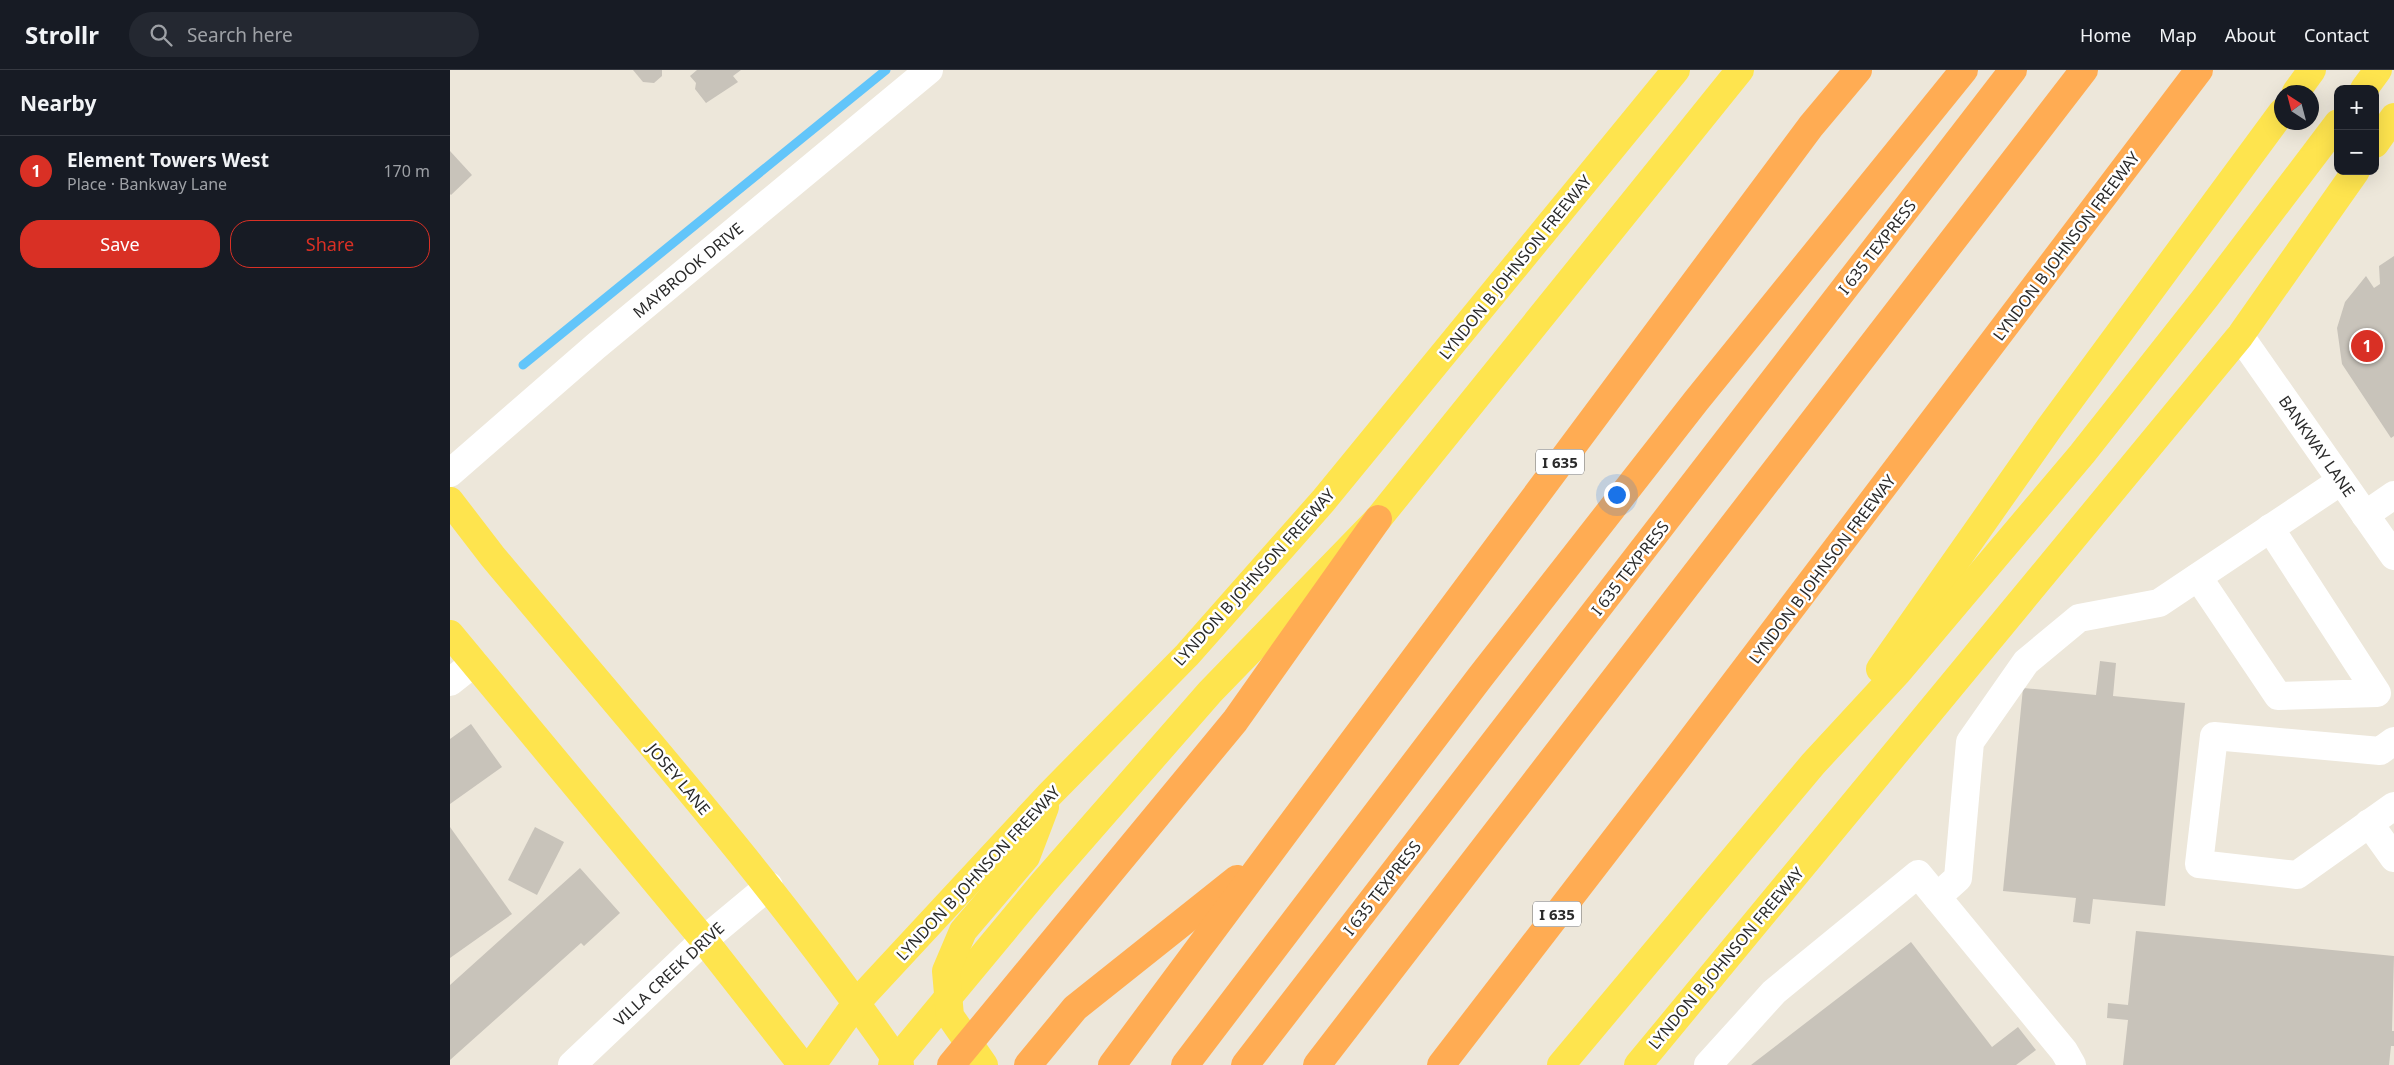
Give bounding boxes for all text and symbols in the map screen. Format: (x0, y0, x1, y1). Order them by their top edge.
search box (129, 12, 479, 57)
text: Strollr (25, 18, 99, 51)
icon: search (147, 21, 175, 49)
text: Search here (187, 22, 293, 48)
text: Home (2080, 23, 2131, 47)
text: Map (2159, 23, 2197, 47)
text: About (2225, 23, 2276, 47)
text: Contact (2304, 23, 2369, 47)
north arrow (2274, 85, 2319, 130)
map controls (2334, 85, 2379, 175)
button: + (2334, 85, 2379, 130)
text: Nearby (20, 89, 96, 117)
button: − (2334, 130, 2379, 175)
street label: LYNDON B JOHNSON FREEWAY (1988, 146, 2145, 345)
text: Element Towers West (67, 147, 269, 173)
text: 1 (31, 160, 41, 182)
text: 170 m (383, 160, 430, 182)
street label: LYNDON B JOHNSON FREEWAY (1434, 169, 1597, 364)
text: Place · Bankway Lane (67, 173, 227, 195)
street label: I 635 TEXPRESS (1833, 195, 1921, 299)
street label: MAYBROOK DRIVE (628, 217, 748, 323)
button: Save (20, 220, 220, 268)
button: Share (230, 220, 430, 268)
pin: 1 (2351, 327, 2383, 365)
street label: BANKWAY LANE (2274, 391, 2360, 501)
road number: I 635 (1536, 450, 1584, 474)
street label: LYNDON B JOHNSON FREEWAY (1744, 469, 1901, 668)
your location (1604, 482, 1630, 508)
street label: LYNDON B JOHNSON FREEWAY (1168, 483, 1340, 670)
street label: I 635 TEXPRESS (1586, 516, 1674, 620)
street label: JOSEY LANE (641, 737, 716, 820)
street label: LYNDON B JOHNSON FREEWAY (891, 780, 1066, 965)
street label: I 635 TEXPRESS (1338, 836, 1426, 940)
street label: LYNDON B JOHNSON FREEWAY (1643, 862, 1809, 1054)
road number: I 635 (1533, 902, 1581, 926)
street label: VILLA CREEK DRIVE (609, 917, 729, 1031)

